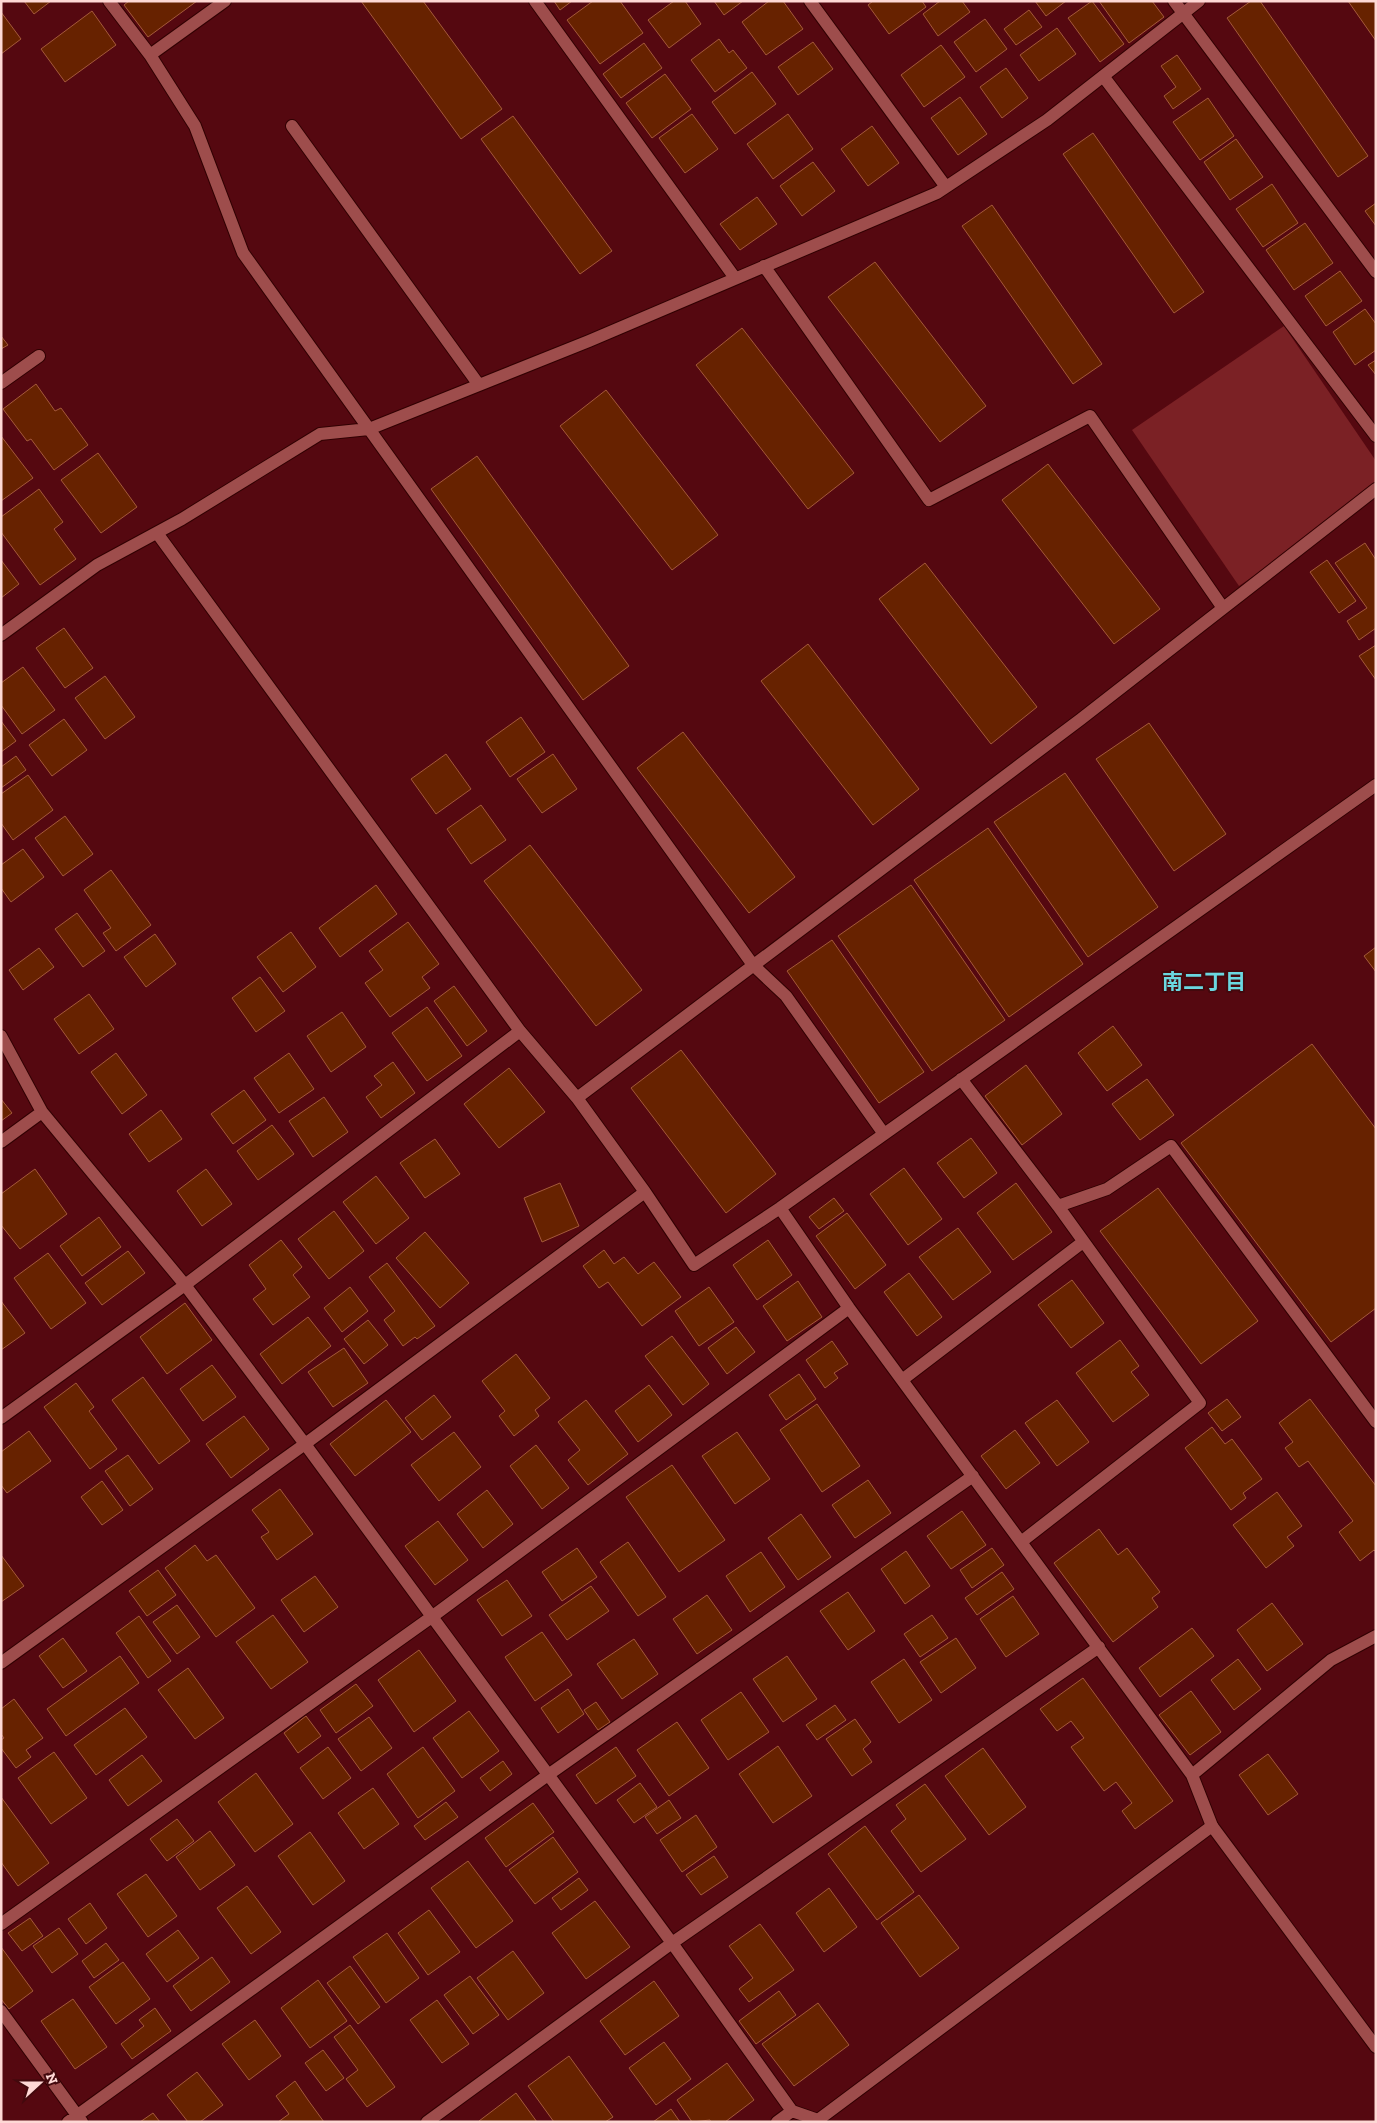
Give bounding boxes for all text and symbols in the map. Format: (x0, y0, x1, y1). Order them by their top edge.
district label: 南二丁目 (1162, 969, 1246, 994)
north arrow (15, 2058, 65, 2108)
text: N (42, 2071, 62, 2087)

